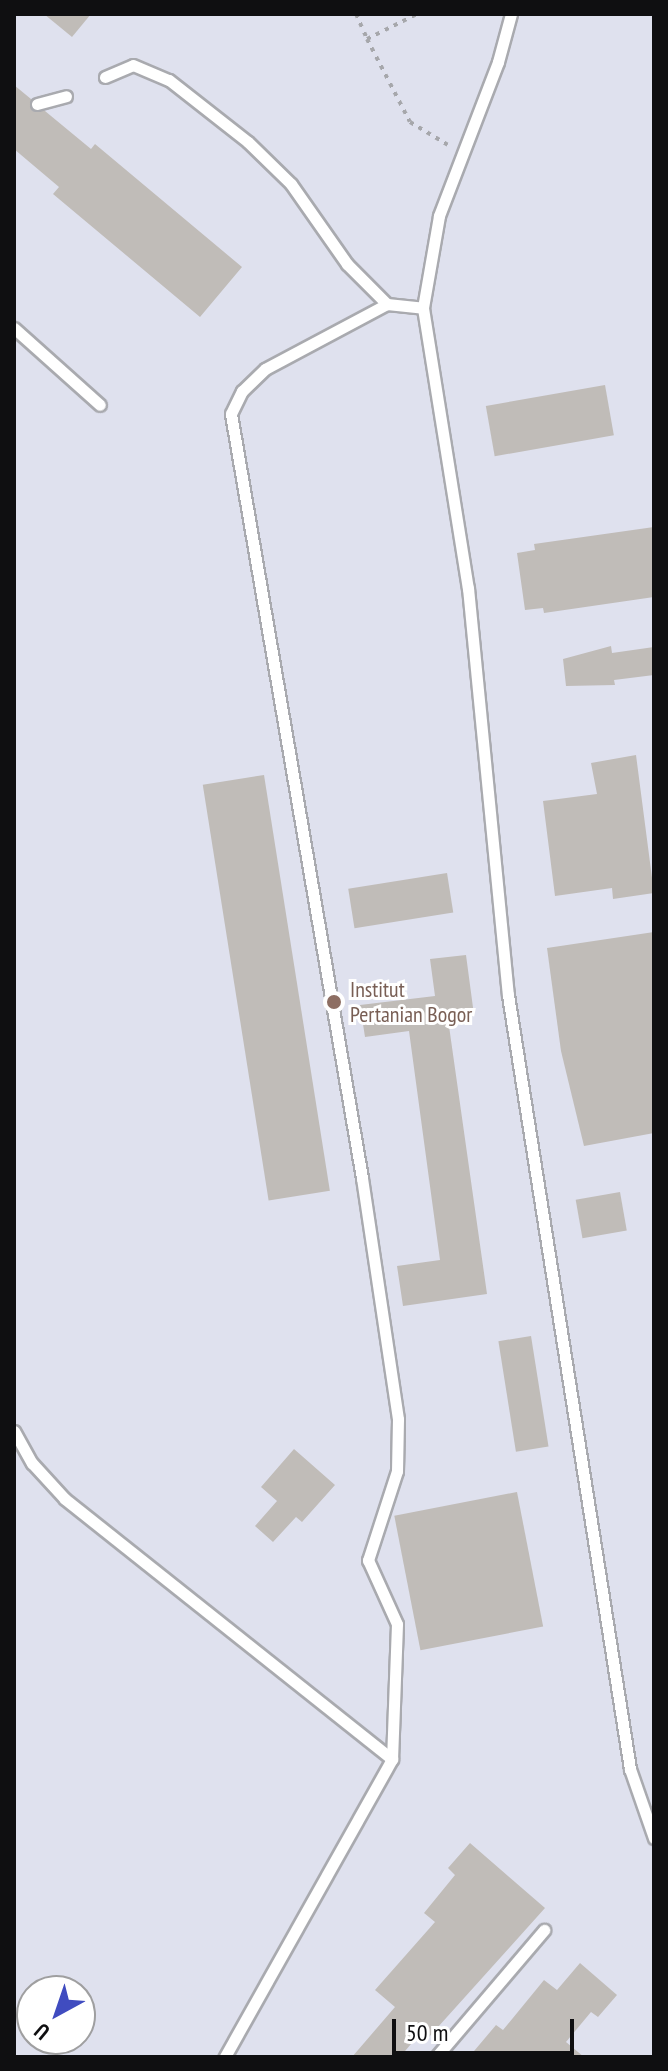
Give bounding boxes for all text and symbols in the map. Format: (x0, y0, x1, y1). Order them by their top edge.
place label: Institut Pertanian Bogor (350, 976, 472, 1028)
marker: Institut Pertanian Bogor (325, 993, 343, 1011)
north arrow (16, 1975, 96, 2055)
scale bar (396, 2003, 578, 2053)
text: U (29, 2017, 55, 2046)
text: 50 m (406, 2017, 448, 2048)

